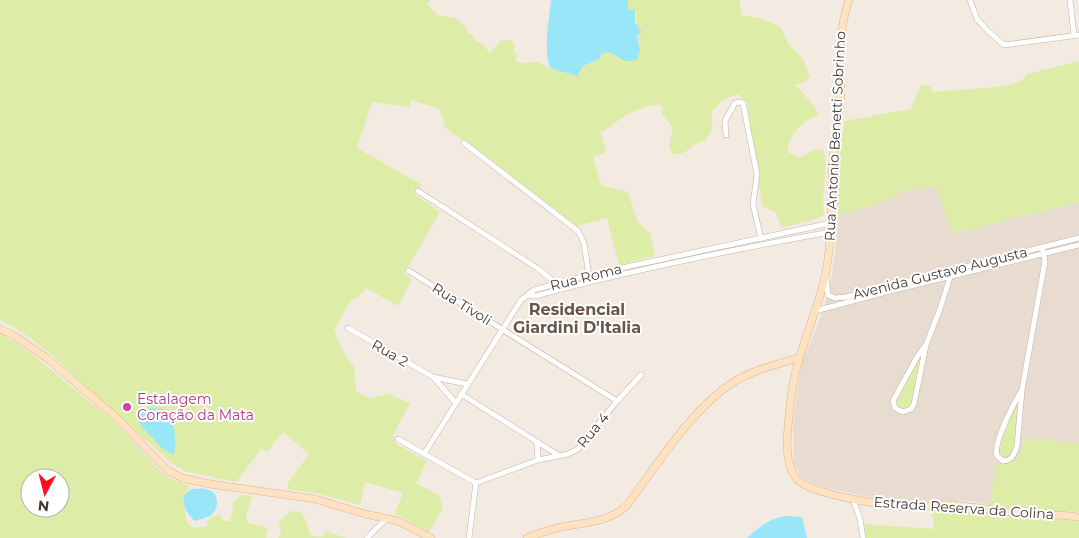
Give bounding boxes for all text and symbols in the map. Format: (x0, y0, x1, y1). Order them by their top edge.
street label: Rua Antonio Benetti Sobrinho (821, 30, 850, 241)
street label: Avenida Gustavo Augusta (851, 243, 1029, 303)
street label: Rua Roma (548, 259, 624, 295)
street label: Rua Tivoli (429, 279, 495, 329)
district label: Residencial Giardini D'Italia (513, 300, 641, 337)
street label: Rua 2 (368, 335, 412, 371)
place label: Estalagem Coração da Mata (137, 390, 254, 424)
marker: Estalagem Coração da Mata (121, 401, 133, 413)
street label: Rua 4 (573, 408, 613, 451)
north arrow (20, 468, 70, 518)
street label: Estrada Reserva da Colina (873, 493, 1055, 523)
text: N (37, 496, 50, 516)

